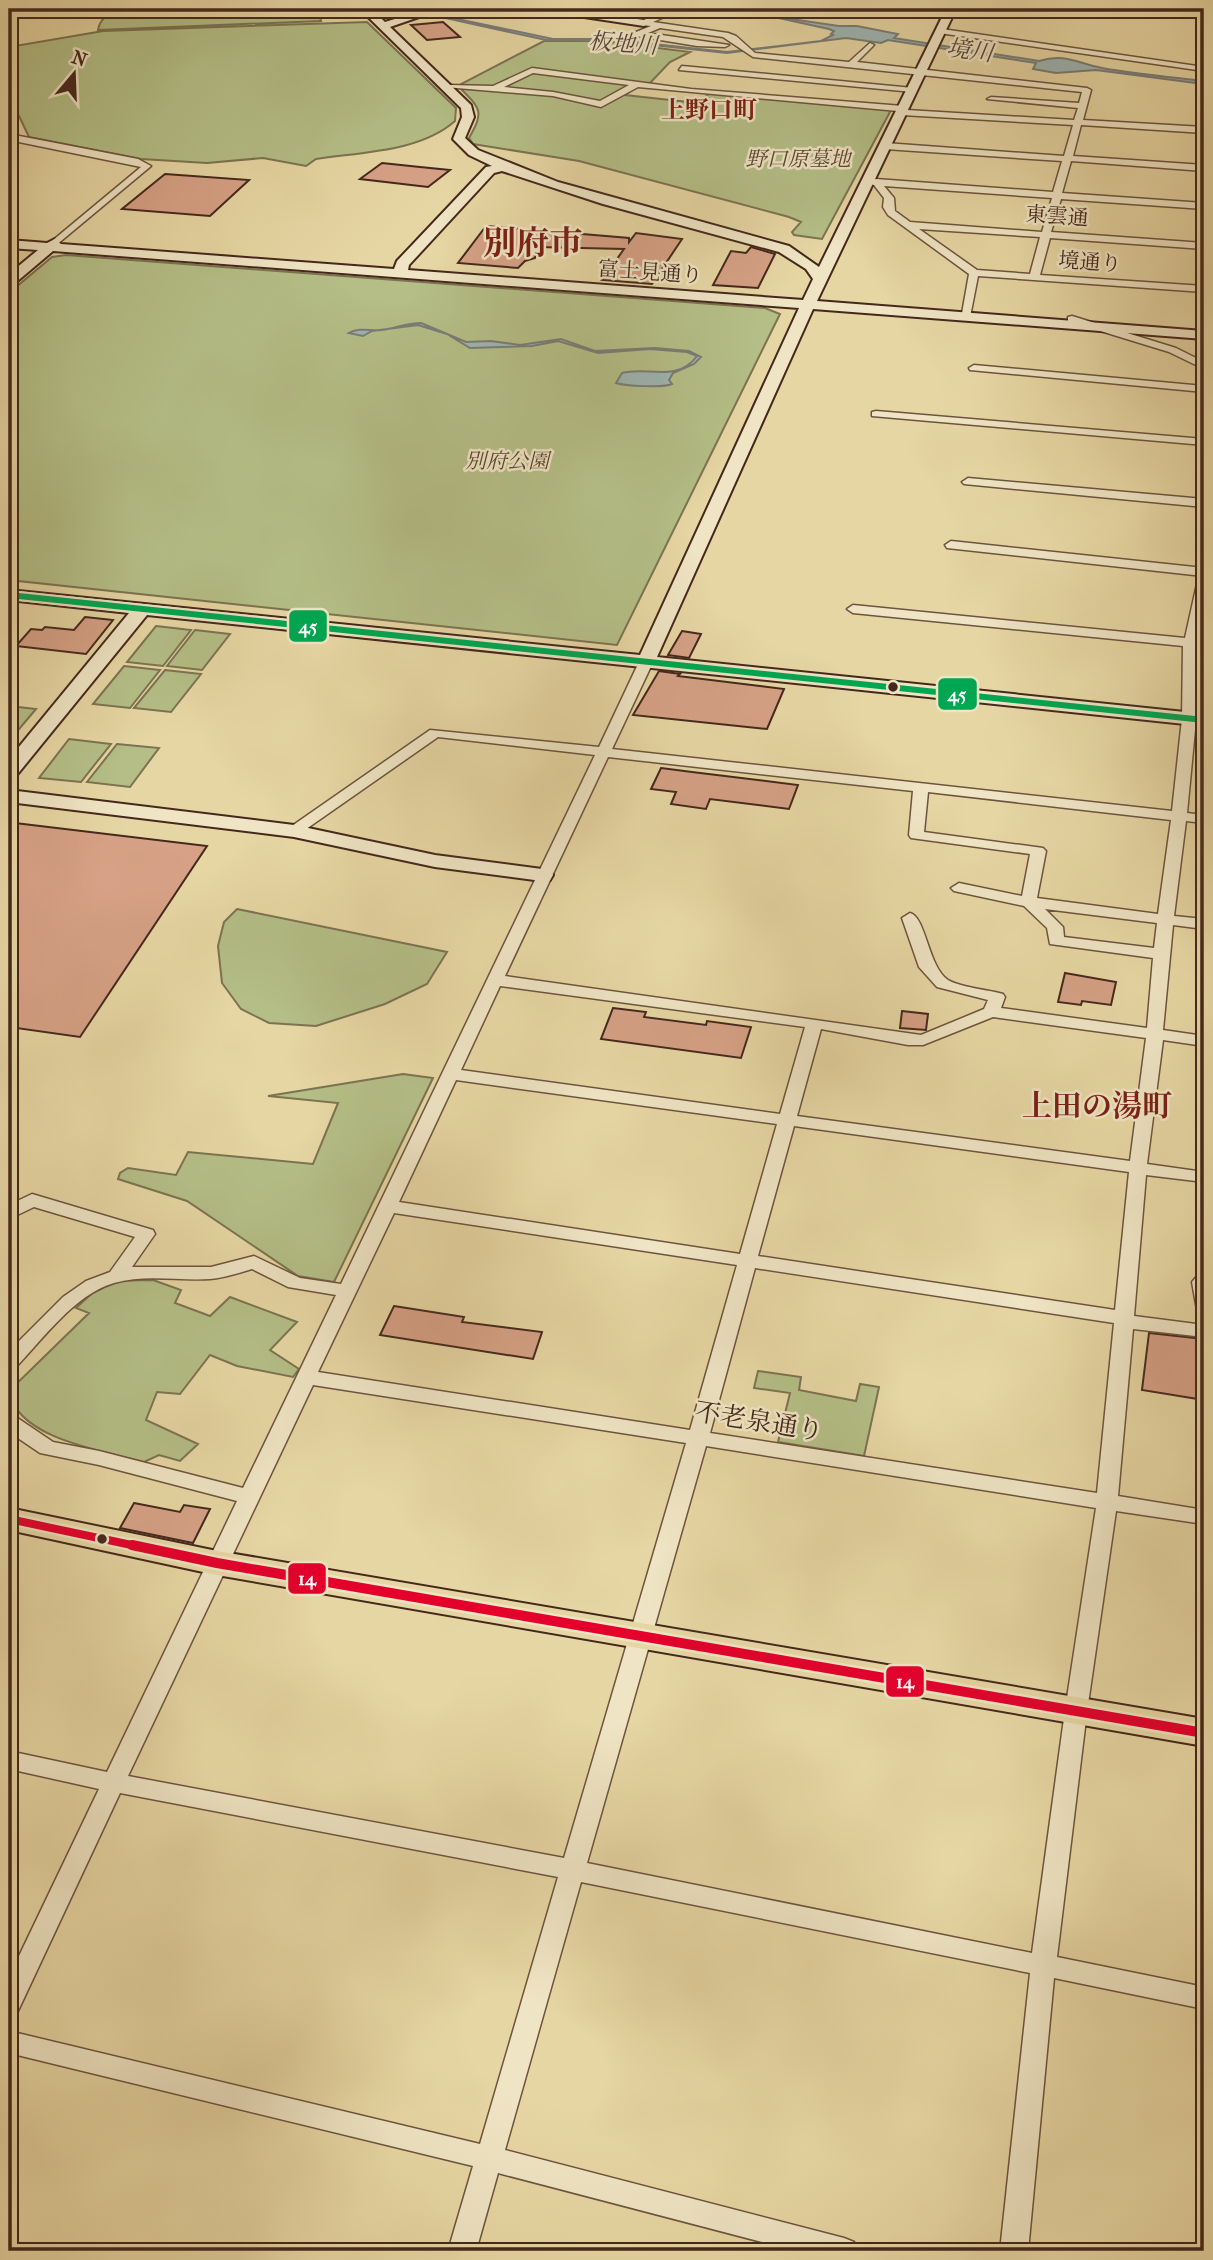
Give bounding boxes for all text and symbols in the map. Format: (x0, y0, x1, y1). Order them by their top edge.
water label: 板地川 (588, 28, 661, 60)
water label: 境川 (945, 34, 998, 67)
north arrow (38, 38, 108, 108)
text: N (69, 46, 90, 72)
district label: 上野口町 (661, 96, 757, 124)
park label: 野口原墓地 (746, 147, 852, 171)
street label: 東雲通 (1025, 202, 1089, 230)
district label: 別府市 (484, 224, 583, 263)
street label: 境通り (1058, 248, 1122, 276)
street label: 富士見通り (597, 256, 703, 288)
park label: 別府公園 (465, 449, 552, 473)
line badge: 45 (288, 609, 328, 643)
text: 45 (298, 616, 317, 638)
line badge: 45 (937, 677, 978, 711)
unlabelled marker (886, 680, 900, 694)
text: 45 (947, 684, 966, 706)
district label: 上田の湯町 (1022, 1089, 1172, 1124)
street label: 不老泉通り (692, 1396, 826, 1447)
unlabelled marker (95, 1532, 109, 1546)
line badge: 14 (287, 1562, 327, 1595)
text: 14 (298, 1568, 317, 1590)
line badge: 14 (885, 1665, 925, 1698)
text: 14 (896, 1671, 915, 1693)

